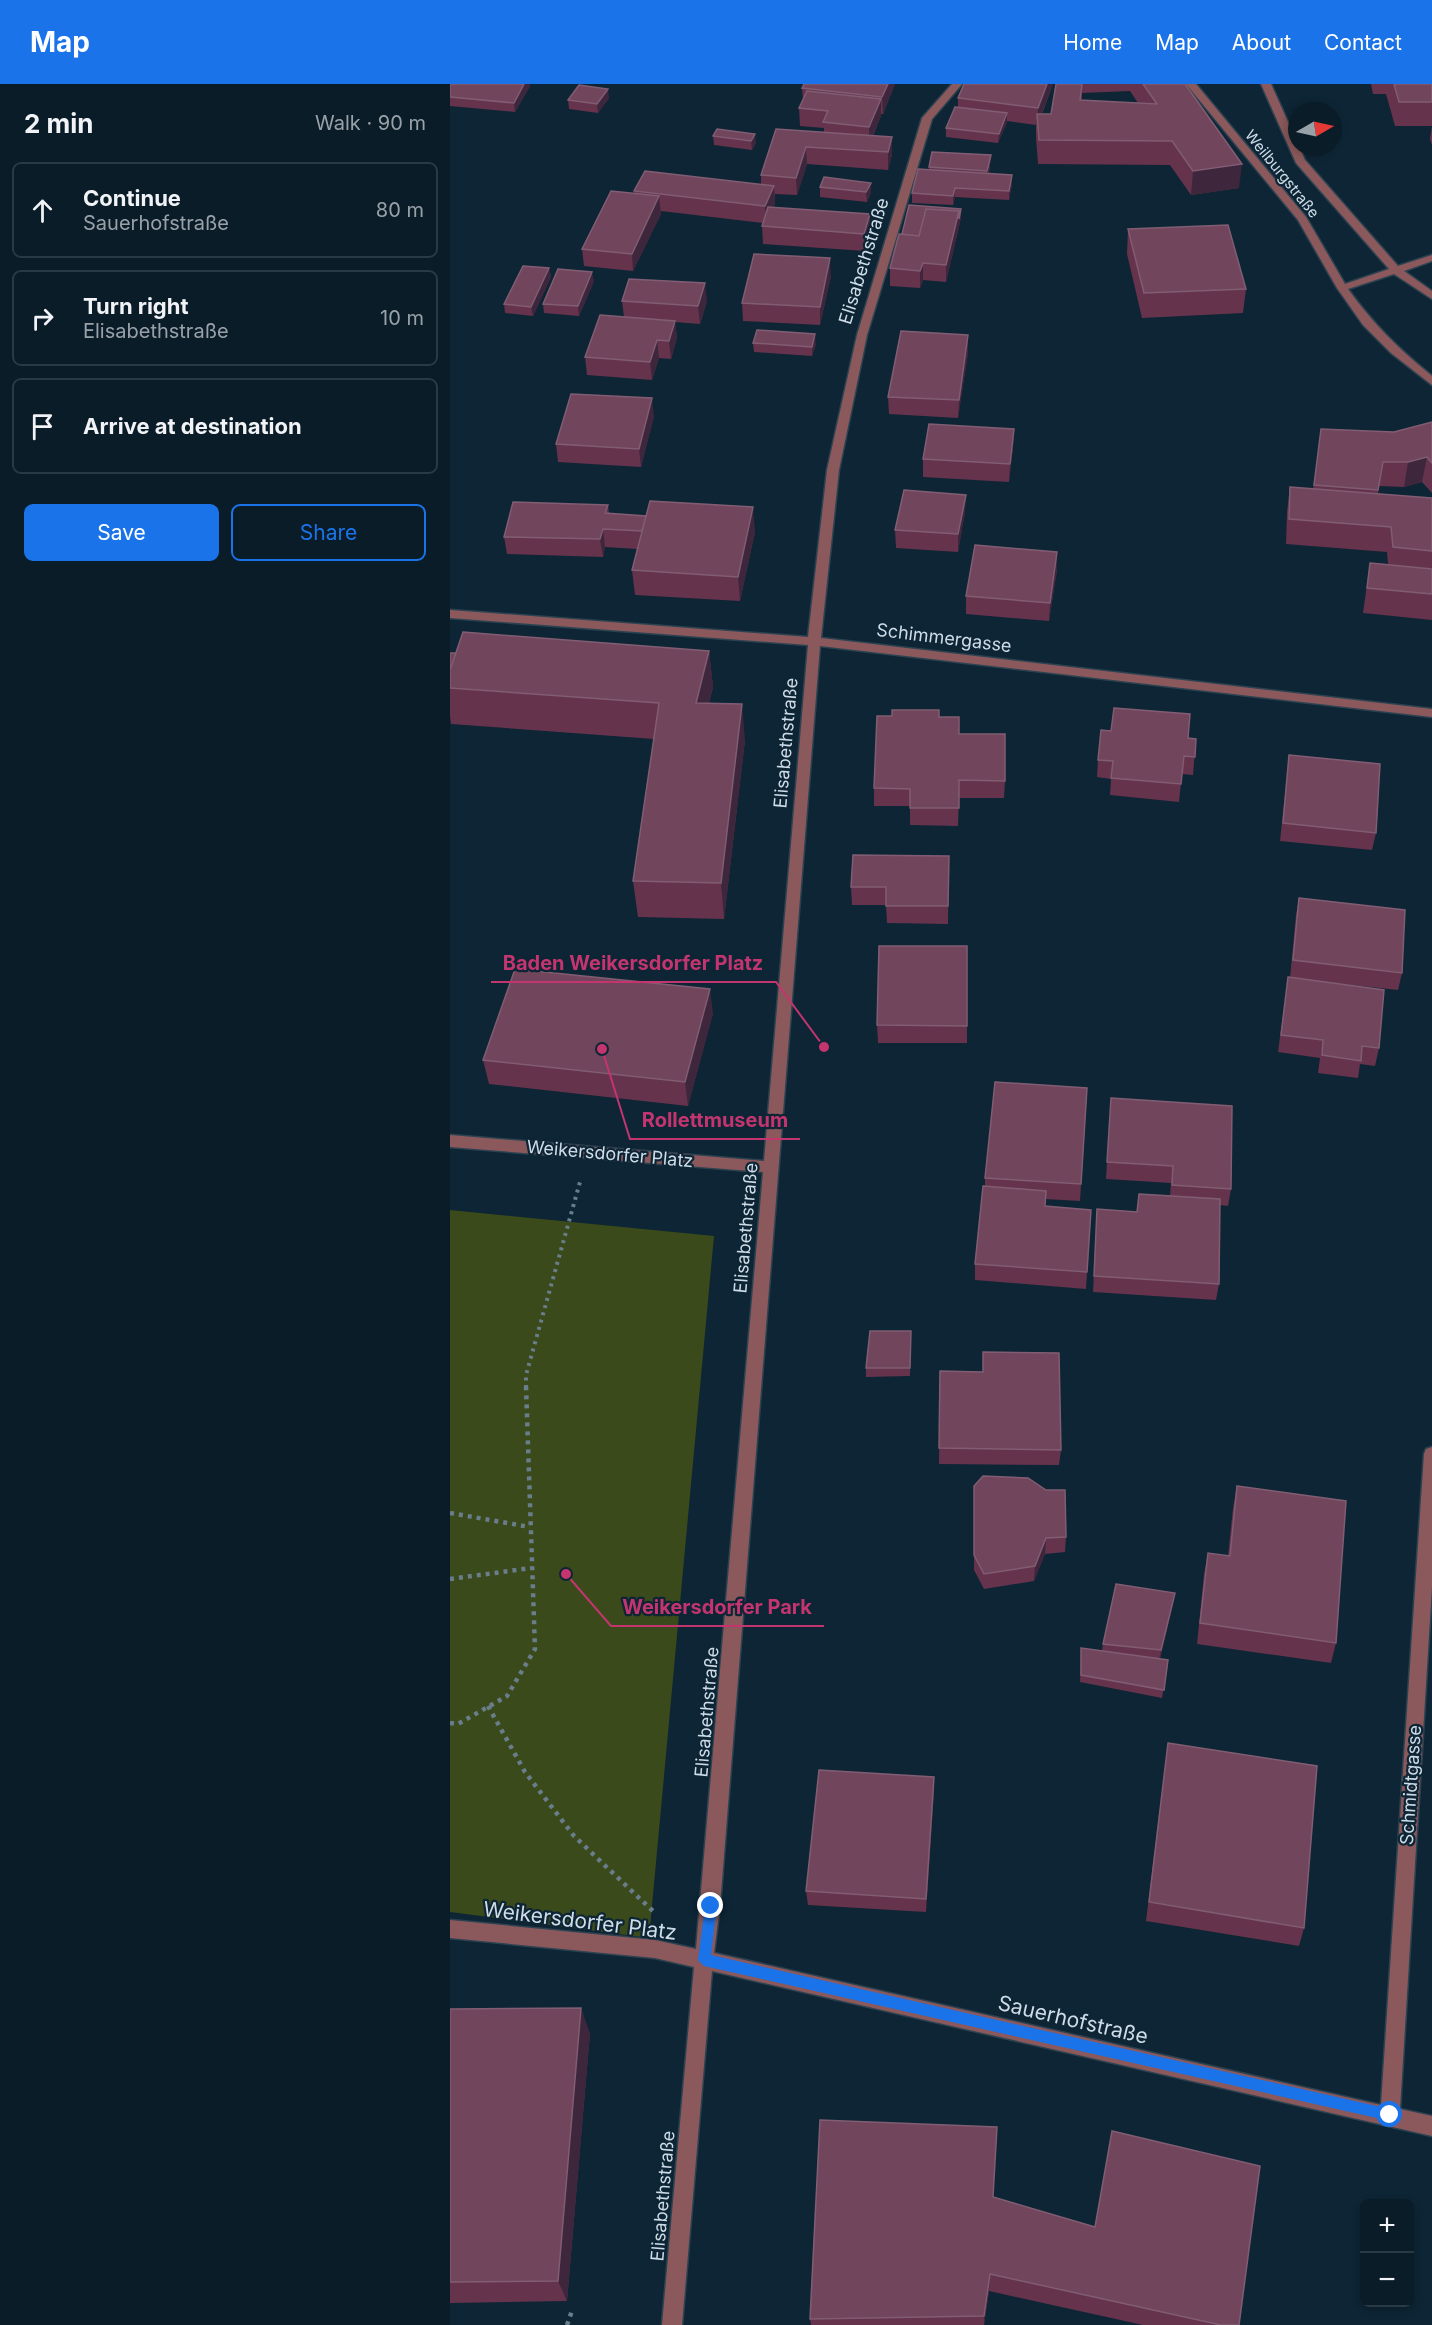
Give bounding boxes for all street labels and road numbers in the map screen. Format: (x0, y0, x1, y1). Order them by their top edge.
street label: Weilburgstraße (1241, 126, 1324, 221)
street label: Elisabethstraße (834, 195, 893, 327)
street label: Schimmergasse (875, 619, 1013, 656)
street label: Elisabethstraße (769, 677, 802, 809)
street label: Weikersdorfer Platz (526, 1136, 694, 1171)
street label: Elisabethstraße (729, 1162, 762, 1294)
street label: Elisabethstraße (690, 1646, 723, 1778)
street label: Schmidtgasse (1396, 1724, 1425, 1846)
street label: Weikersdorfer Platz (482, 1896, 678, 1945)
street label: Sauerhofstraße (996, 1990, 1151, 2049)
street label: Elisabethstraße (646, 2130, 679, 2262)

